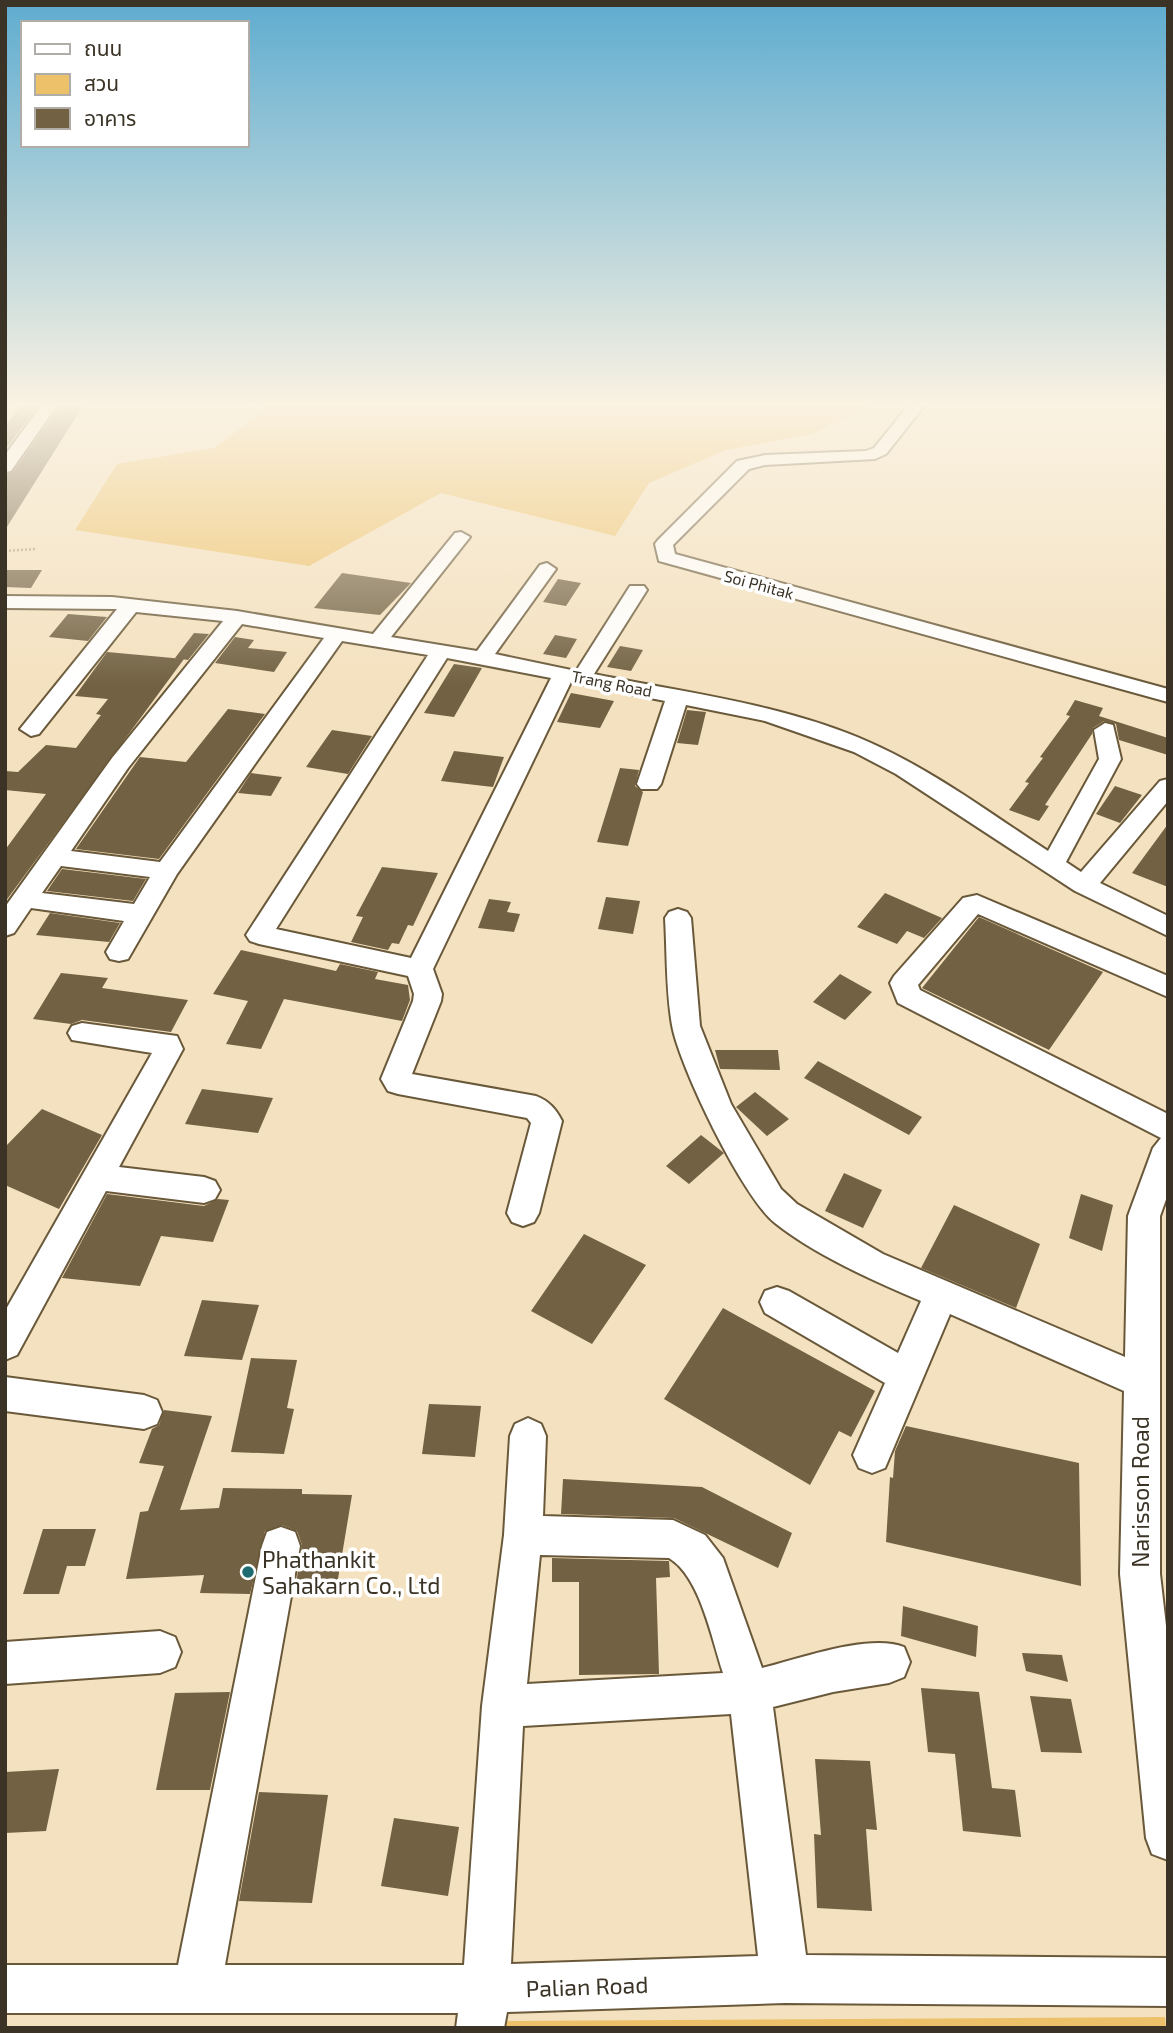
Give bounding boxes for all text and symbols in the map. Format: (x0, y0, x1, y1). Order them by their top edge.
legend (21, 21, 248, 147)
text: ถนน (84, 35, 122, 60)
text: สวน (84, 70, 119, 95)
text: อาคาร (84, 105, 136, 130)
street label: Soi Phitak (722, 566, 796, 602)
street label: Trang Road (570, 666, 654, 700)
street label: Narisson Road (1126, 1416, 1154, 1568)
place label: Phathankit Sahakarn Co., Ltd (262, 1545, 441, 1599)
marker: Phathankit Sahakarn Co., Ltd (240, 1564, 256, 1580)
street label: Palian Road (525, 1970, 649, 2002)

